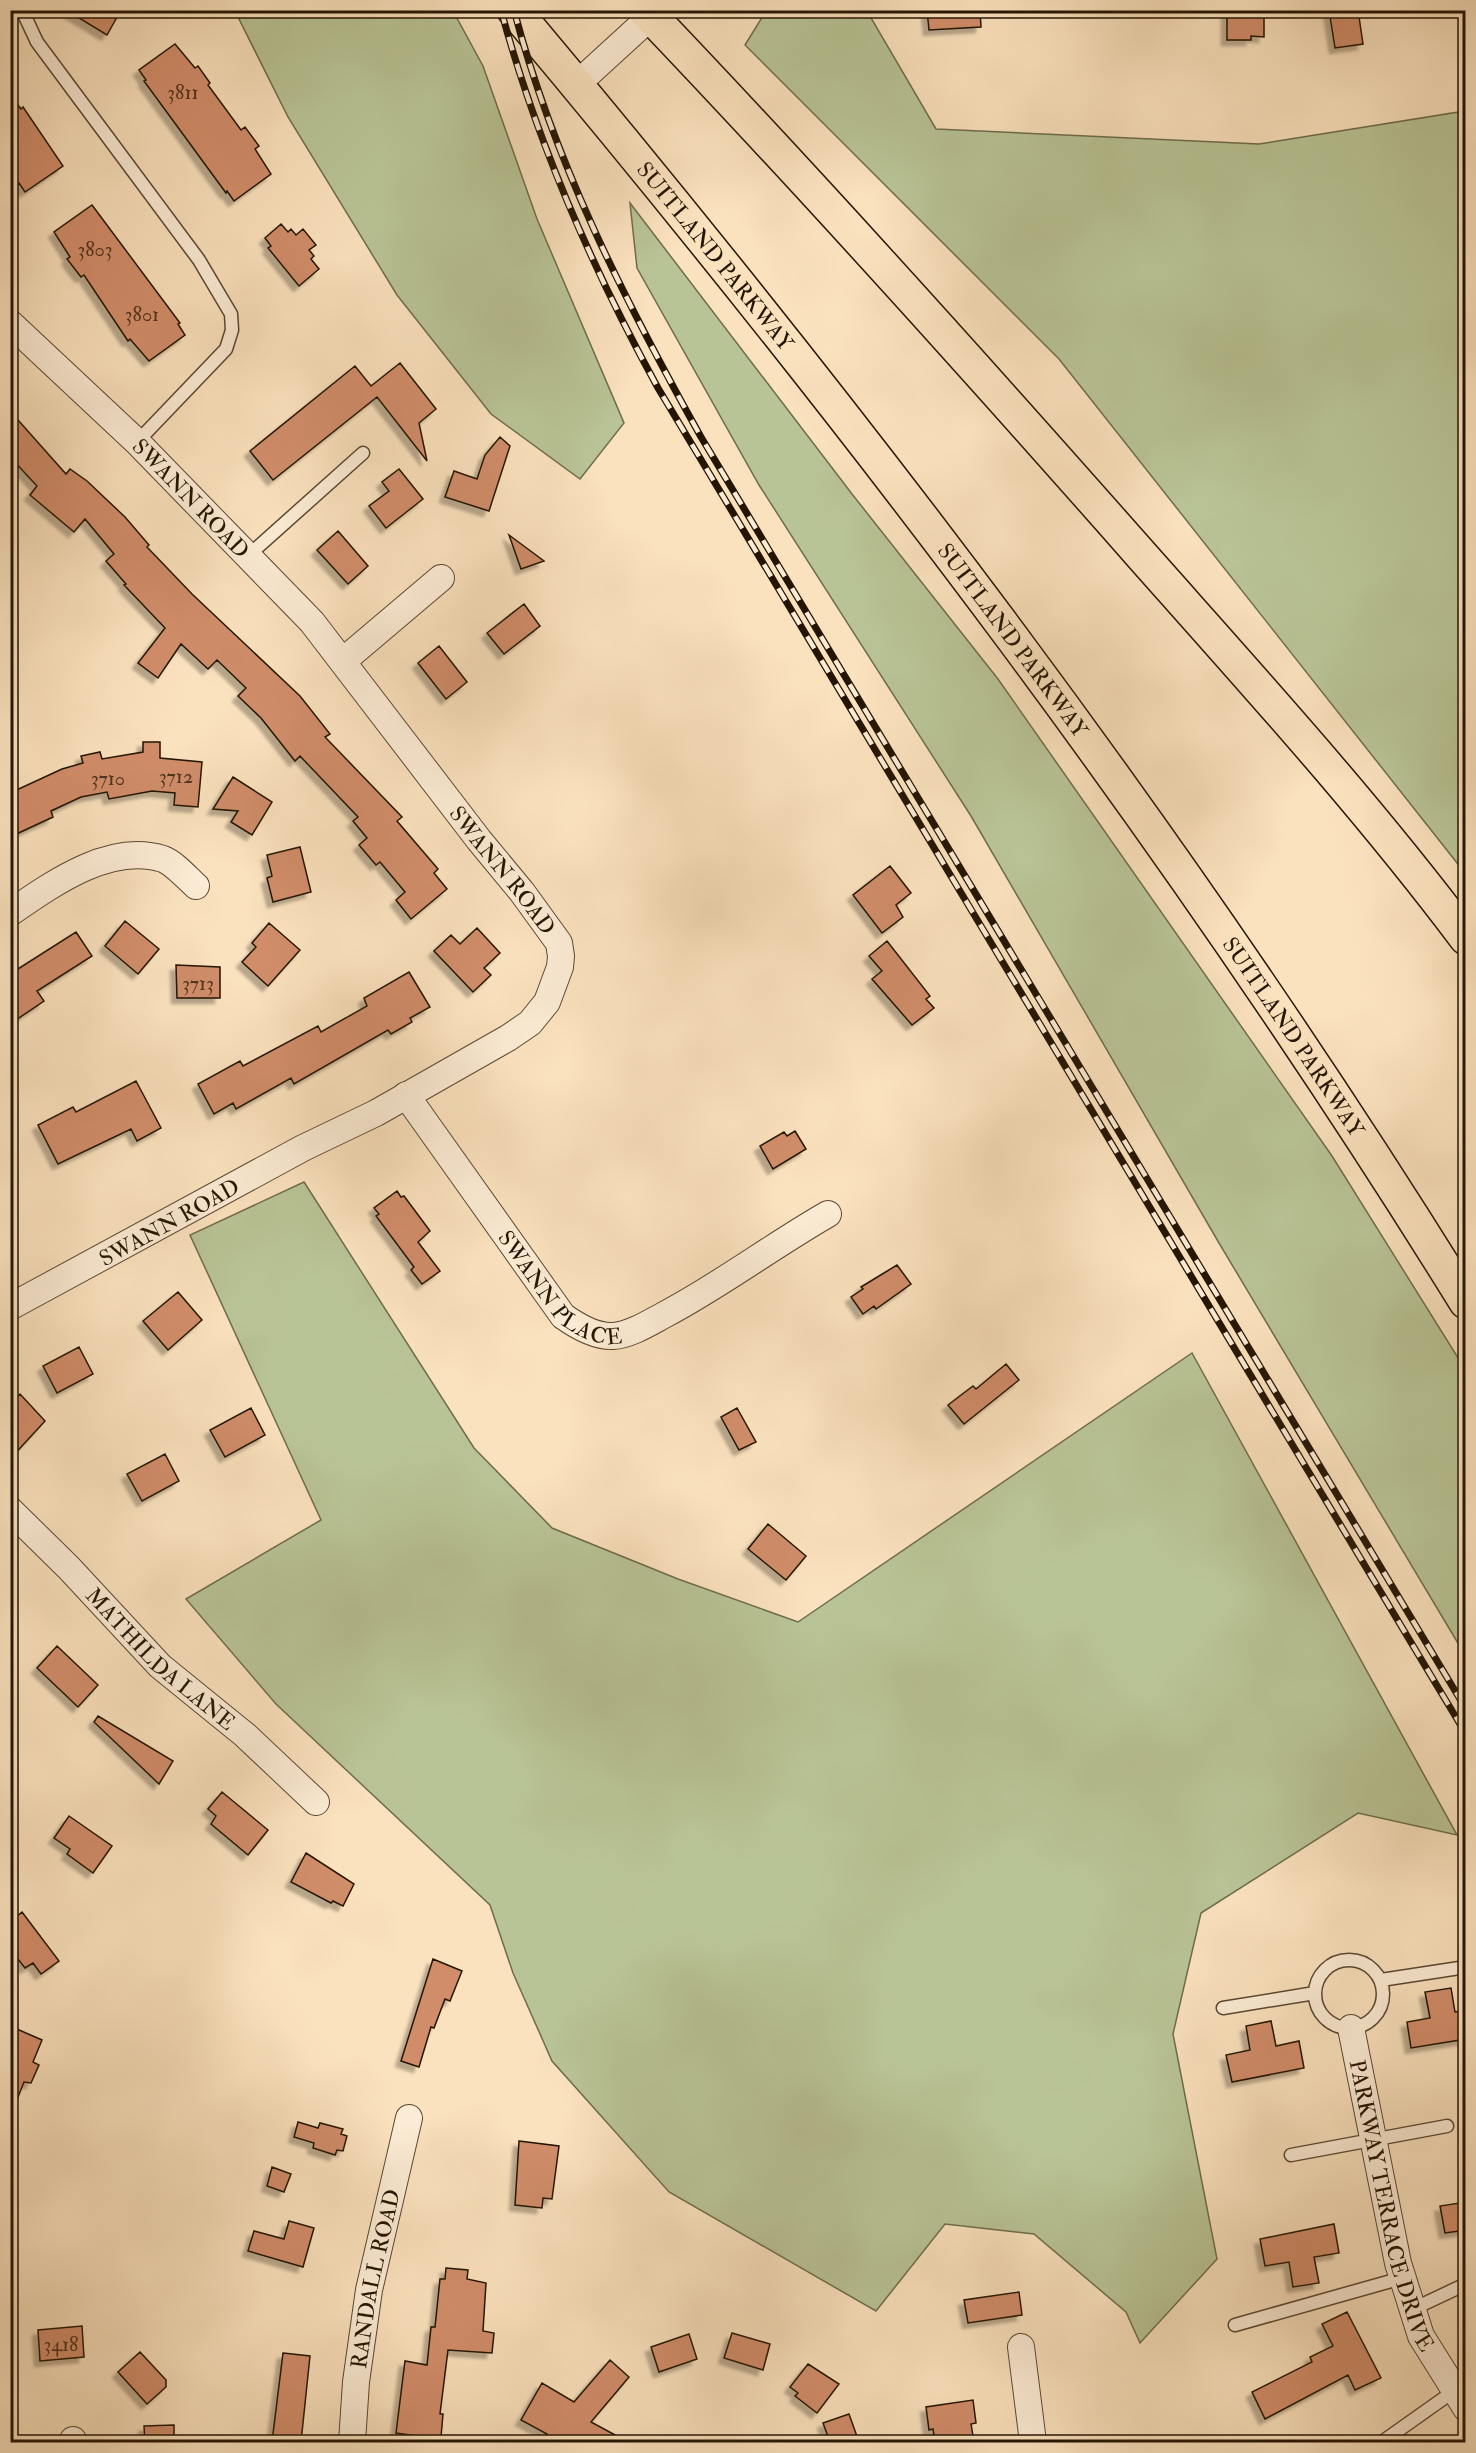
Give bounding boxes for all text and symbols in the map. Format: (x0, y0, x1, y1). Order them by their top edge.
house number: 3811 (167, 80, 199, 105)
street label: SUITLAND PARKWAY (630, 156, 800, 357)
house number: 3803 (78, 237, 113, 262)
house number: 3801 (125, 302, 159, 327)
street label: SWANN ROAD (126, 433, 255, 564)
street label: SUITLAND PARKWAY (931, 538, 1094, 744)
house number: 3712 (159, 764, 193, 789)
house number: 3710 (91, 766, 125, 791)
street label: SWANN ROAD (443, 800, 561, 940)
street label: SUITLAND PARKWAY (1216, 932, 1371, 1143)
house number: 3713 (182, 971, 214, 996)
street label: SWANN ROAD (94, 1173, 245, 1273)
street label: SWANN PLACE (492, 1225, 624, 1352)
street label: MATHILDA LANE (79, 1582, 241, 1737)
street label: PARKWAY TERRACE DRIVE (1343, 2057, 1440, 2357)
street label: RANDALL ROAD (345, 2187, 407, 2371)
house number: 3418 (44, 2332, 78, 2357)

